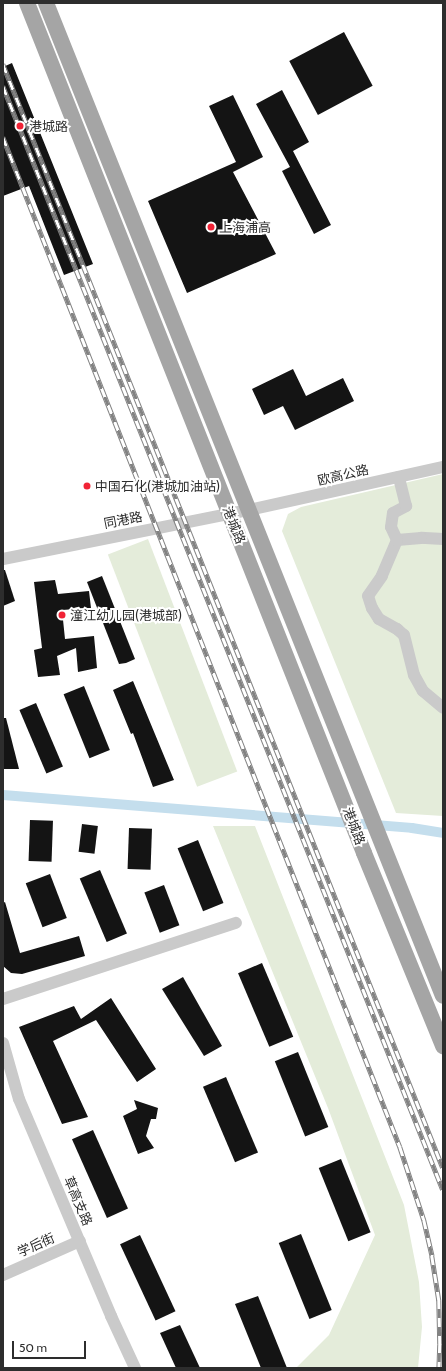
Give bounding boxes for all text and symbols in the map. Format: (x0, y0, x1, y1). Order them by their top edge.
place label: 港城路 (29, 118, 68, 134)
marker: 港城路 (14, 120, 26, 132)
place label: 上海浦高 (219, 219, 271, 235)
marker: 上海浦高 (206, 222, 216, 232)
street label: 欧高公路 (316, 462, 370, 488)
place label: 中国石化(港城加油站) (95, 478, 220, 494)
marker: 中国石化(港城加油站) (82, 481, 92, 491)
street label: 港城路 (219, 504, 249, 546)
street label: 同港路 (102, 509, 144, 531)
place label: 潼江幼儿园(港城部) (70, 607, 182, 623)
marker: 潼江幼儿园(港城部) (57, 610, 67, 620)
street label: 港城路 (340, 805, 368, 847)
street label: 草高支路 (61, 1174, 95, 1228)
street label: 学后街 (15, 1230, 57, 1260)
scale bar (14, 1333, 88, 1359)
text: 50 m (19, 1340, 47, 1355)

